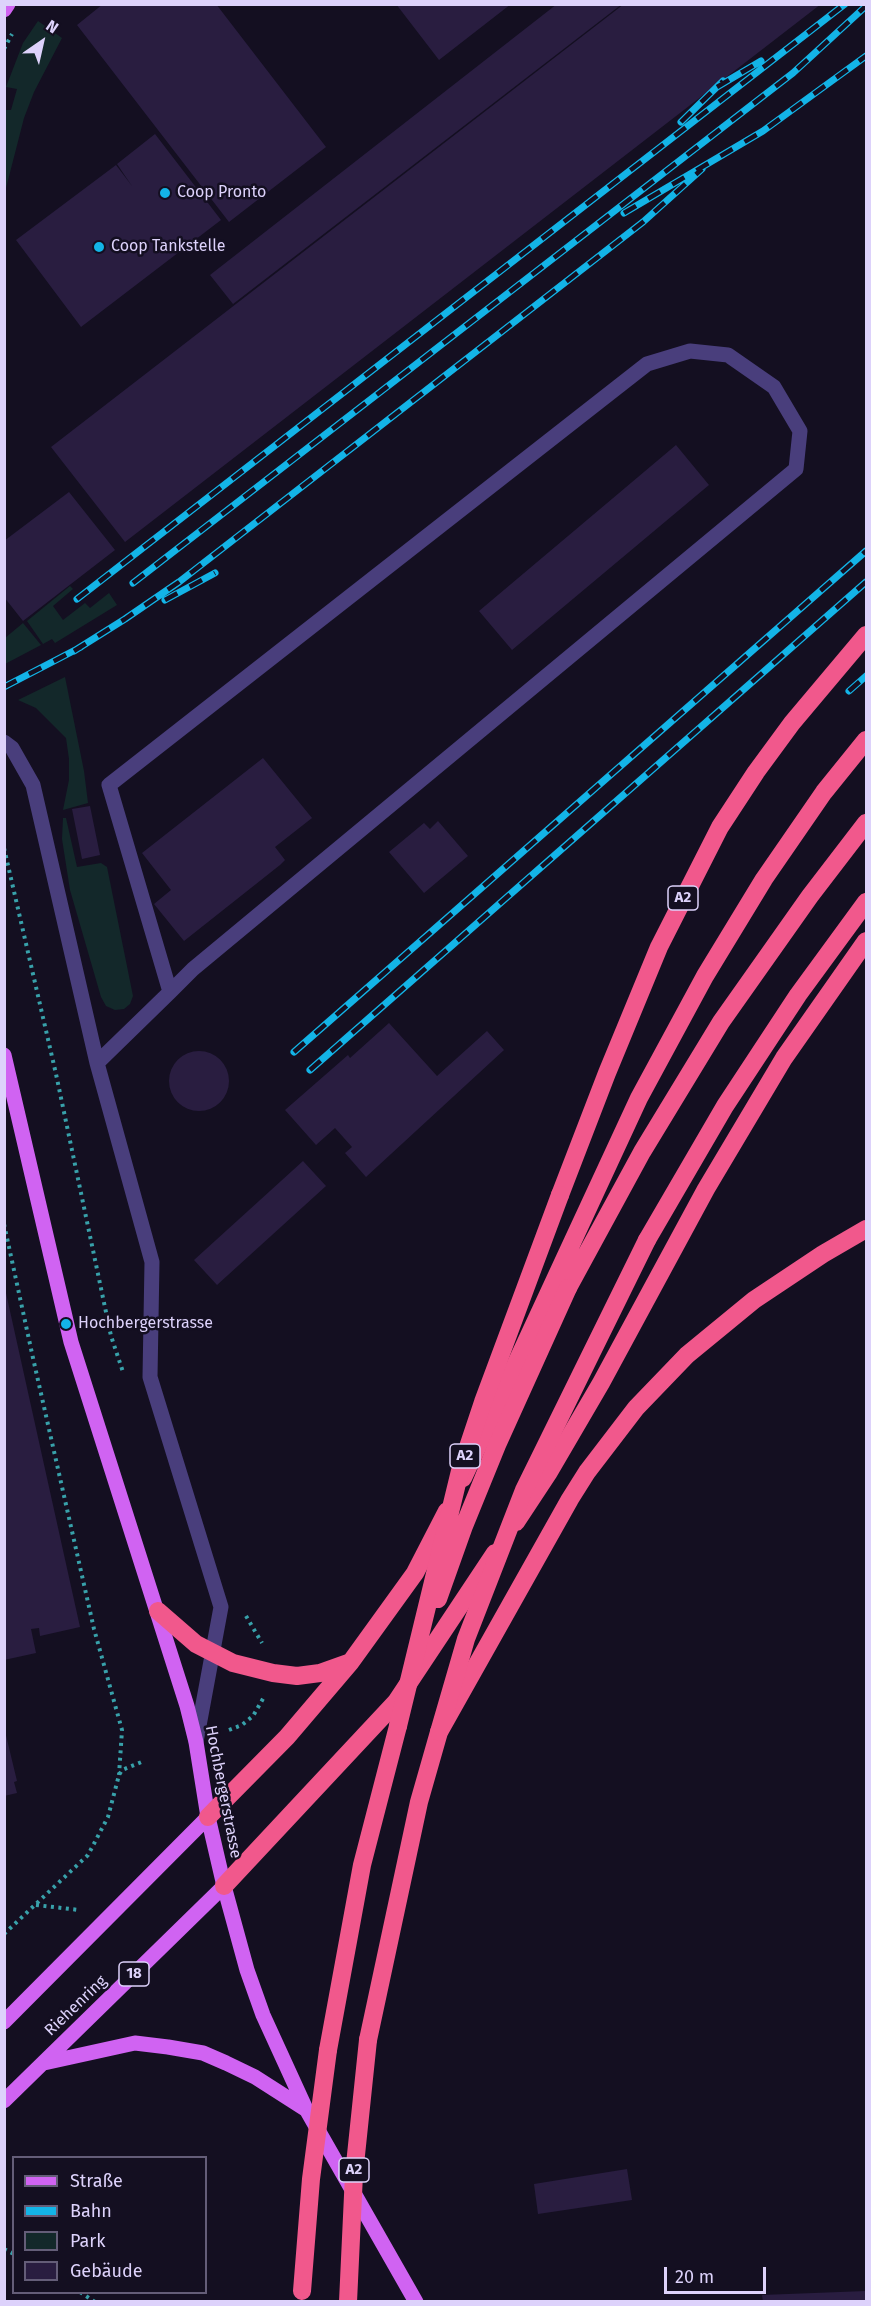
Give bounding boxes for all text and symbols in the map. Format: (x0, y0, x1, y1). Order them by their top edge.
north arrow (12, 12, 72, 72)
text: N (43, 16, 62, 38)
place label: Coop Pronto (177, 183, 266, 203)
marker: Coop Pronto (158, 186, 172, 200)
place label: Coop Tankstelle (111, 237, 225, 257)
marker: Coop Tankstelle (92, 240, 106, 254)
road number: A2 (668, 886, 698, 910)
place label: Hochbergerstrasse (78, 1314, 213, 1334)
marker: Hochbergerstrasse (59, 1317, 73, 1331)
road number: A2 (450, 1444, 480, 1468)
street label: Hochbergerstrasse (201, 1724, 245, 1860)
road number: 18 (119, 1962, 149, 1986)
street label: Riehenring (41, 1972, 111, 2040)
legend (12, 2156, 207, 2294)
road number: A2 (339, 2158, 369, 2182)
text: Straße (70, 2170, 123, 2192)
text: Bahn (70, 2200, 112, 2222)
text: Park (70, 2230, 105, 2252)
scale bar (667, 2255, 769, 2293)
text: Gebäude (70, 2260, 143, 2282)
text: 20 m (675, 2266, 714, 2288)

